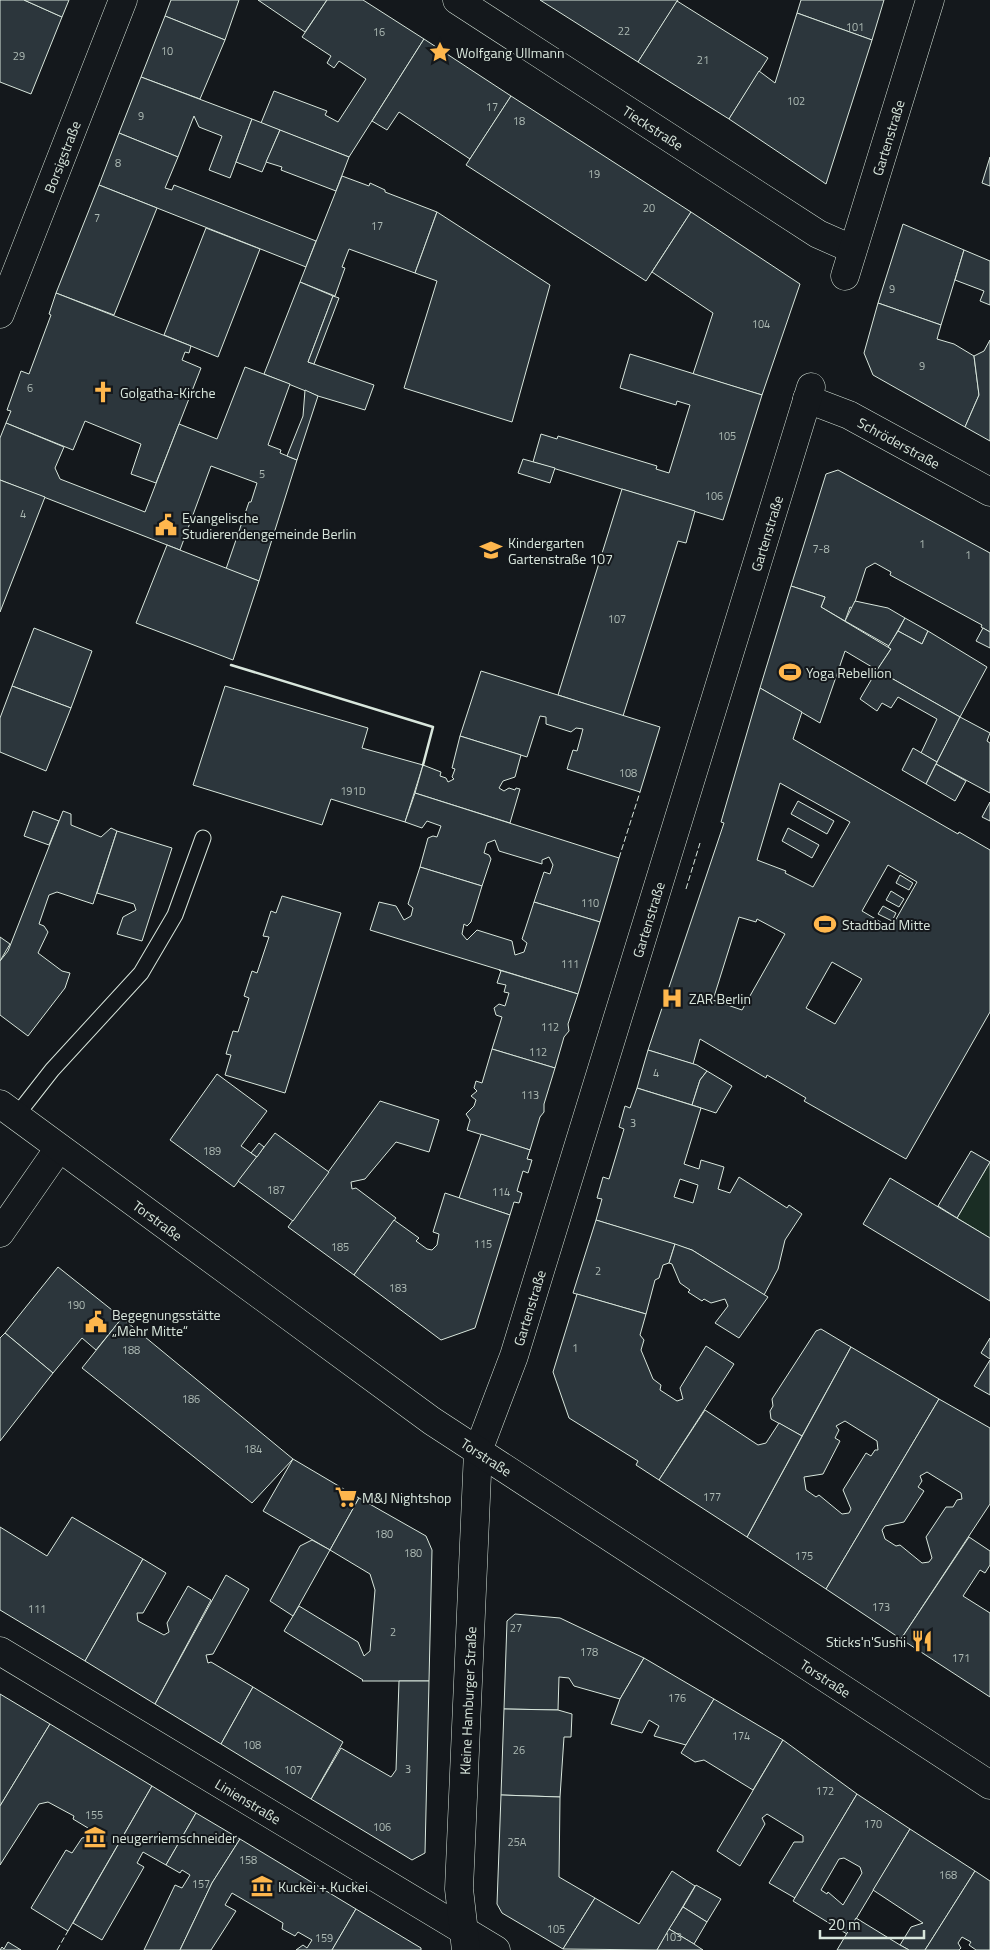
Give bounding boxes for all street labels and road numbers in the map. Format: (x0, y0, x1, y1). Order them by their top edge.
street label: Gartenstraße (866, 97, 909, 178)
street label: Tieckstraße (619, 100, 688, 155)
street label: Borsigstraße (38, 117, 85, 196)
street label: Schröderstraße (854, 411, 944, 473)
street label: Gartenstraße (745, 493, 788, 574)
street label: Gartenstraße (626, 879, 669, 960)
street label: Torstraße (129, 1195, 187, 1245)
street label: Gartenstraße (507, 1267, 550, 1348)
street label: Torstraße (457, 1432, 516, 1481)
street label: Kleine Hamburger Straße (453, 1626, 481, 1775)
street label: Torstraße (796, 1654, 855, 1702)
street label: Linienstraße (211, 1773, 285, 1829)

